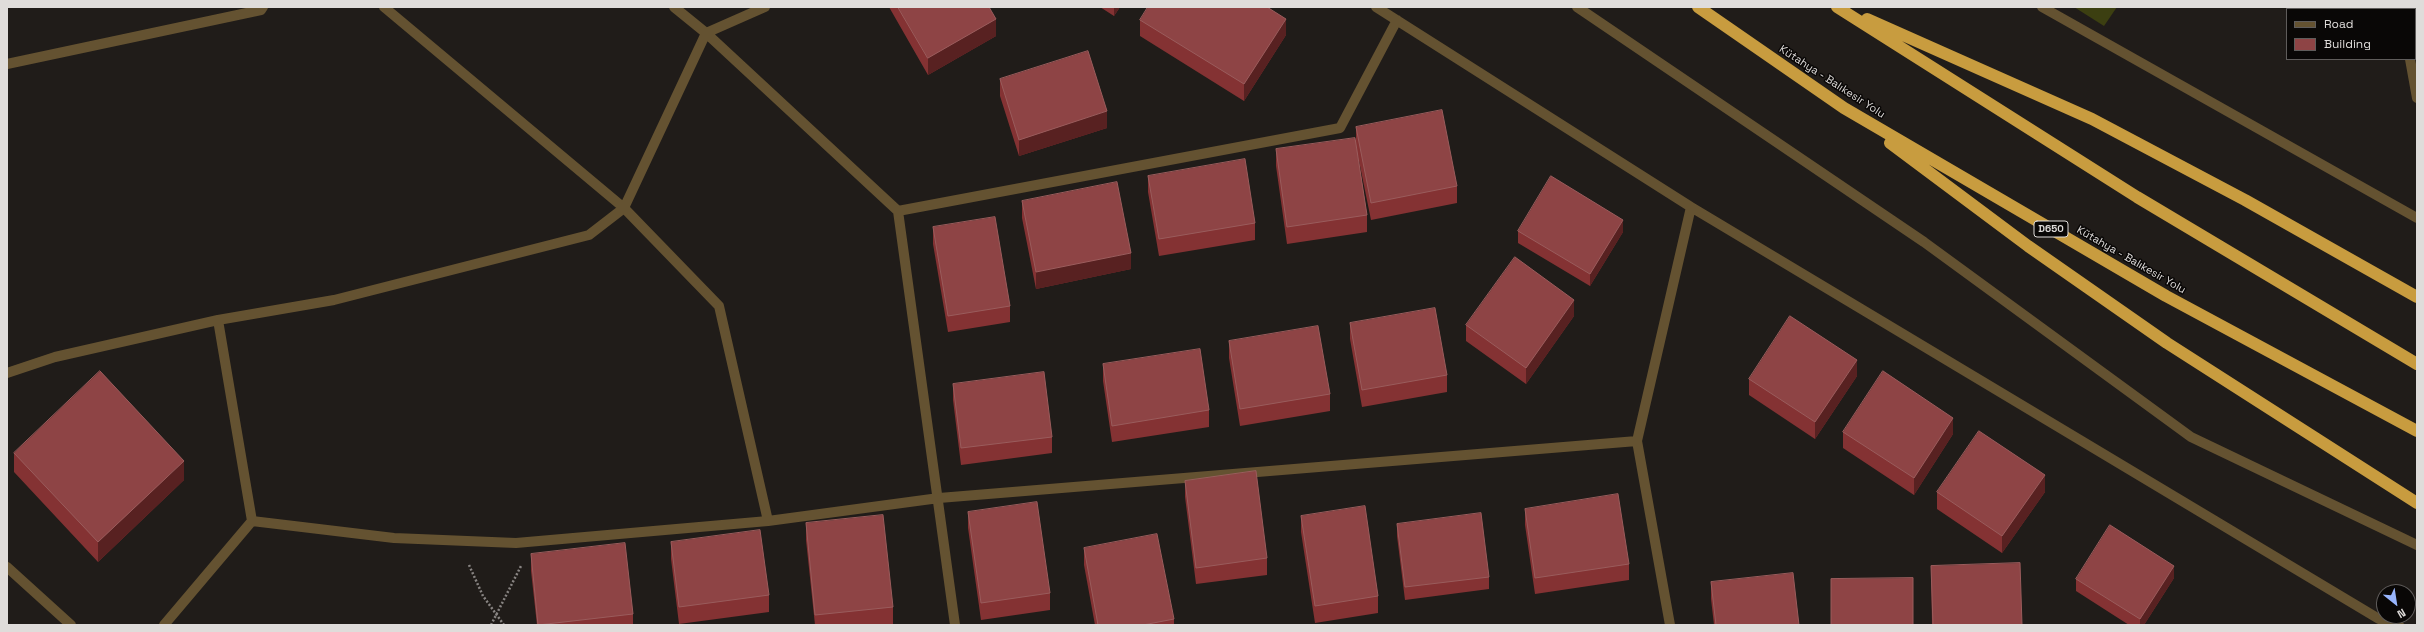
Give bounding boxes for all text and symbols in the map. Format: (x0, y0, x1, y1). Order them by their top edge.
legend (2286, 8, 2416, 60)
text: Road (2324, 16, 2353, 32)
text: Building (2324, 36, 2371, 52)
street label: Kütahya - Balıkesir Yolu (1777, 43, 1887, 121)
road number: D650 (2034, 221, 2068, 237)
street label: Kütahya - Balıkesir Yolu (2074, 223, 2188, 297)
north arrow (2376, 584, 2416, 624)
text: N (2395, 606, 2408, 621)

